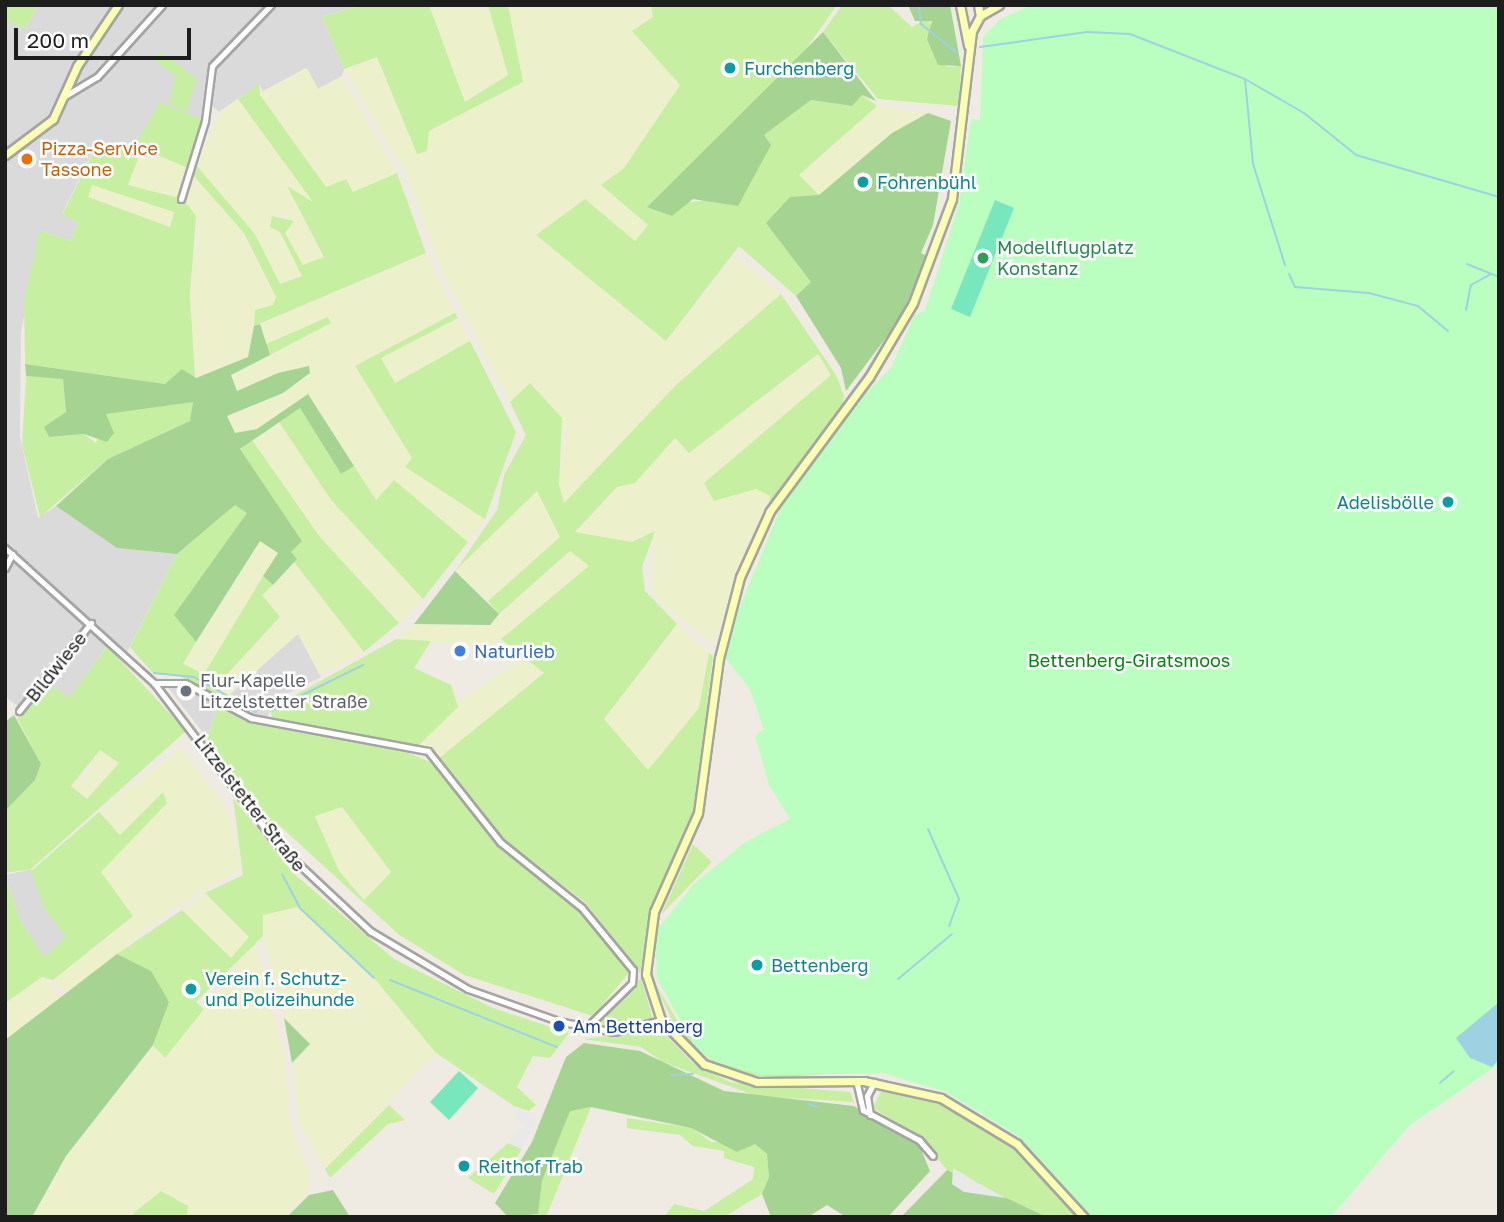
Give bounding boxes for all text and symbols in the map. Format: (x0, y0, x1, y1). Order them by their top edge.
scale bar (18, 14, 194, 58)
text: 200 m (27, 27, 89, 53)
place label: Furchenberg (744, 57, 854, 79)
marker: Furchenberg (722, 60, 738, 76)
place label: Pizza-Service Tassone (41, 138, 158, 180)
marker: Pizza-Service Tassone (19, 151, 35, 167)
place label: Fohrenbühl (877, 171, 977, 193)
marker: Fohrenbühl (855, 174, 871, 190)
place label: Modellflugplatz Konstanz (997, 237, 1134, 280)
marker: Modellflugplatz Konstanz (975, 250, 991, 266)
place label: Adelisbölle (1337, 491, 1434, 513)
marker: Adelisbölle (1440, 494, 1456, 510)
street label: Bildwiese (21, 628, 91, 706)
place label: Naturlieb (474, 640, 555, 662)
marker: Naturlieb (452, 643, 468, 659)
park label: Bettenberg-Giratsmoos (1028, 649, 1230, 671)
place label: Flur-Kapelle Litzelstetter Straße (200, 670, 368, 712)
marker: Flur-Kapelle Litzelstetter Straße (178, 683, 194, 699)
street label: Litzelstetter Straße (190, 730, 310, 876)
place label: Bettenberg (771, 954, 869, 976)
marker: Bettenberg (749, 957, 765, 973)
place label: Verein f. Schutz- und Polizeihunde (205, 968, 355, 1010)
marker: Verein f. Schutz- und Polizeihunde (183, 981, 199, 997)
place label: Am Bettenberg (573, 1015, 703, 1037)
marker: Am Bettenberg (551, 1018, 567, 1034)
place label: Reithof Trab (478, 1155, 583, 1177)
marker: Reithof Trab (456, 1158, 472, 1174)

